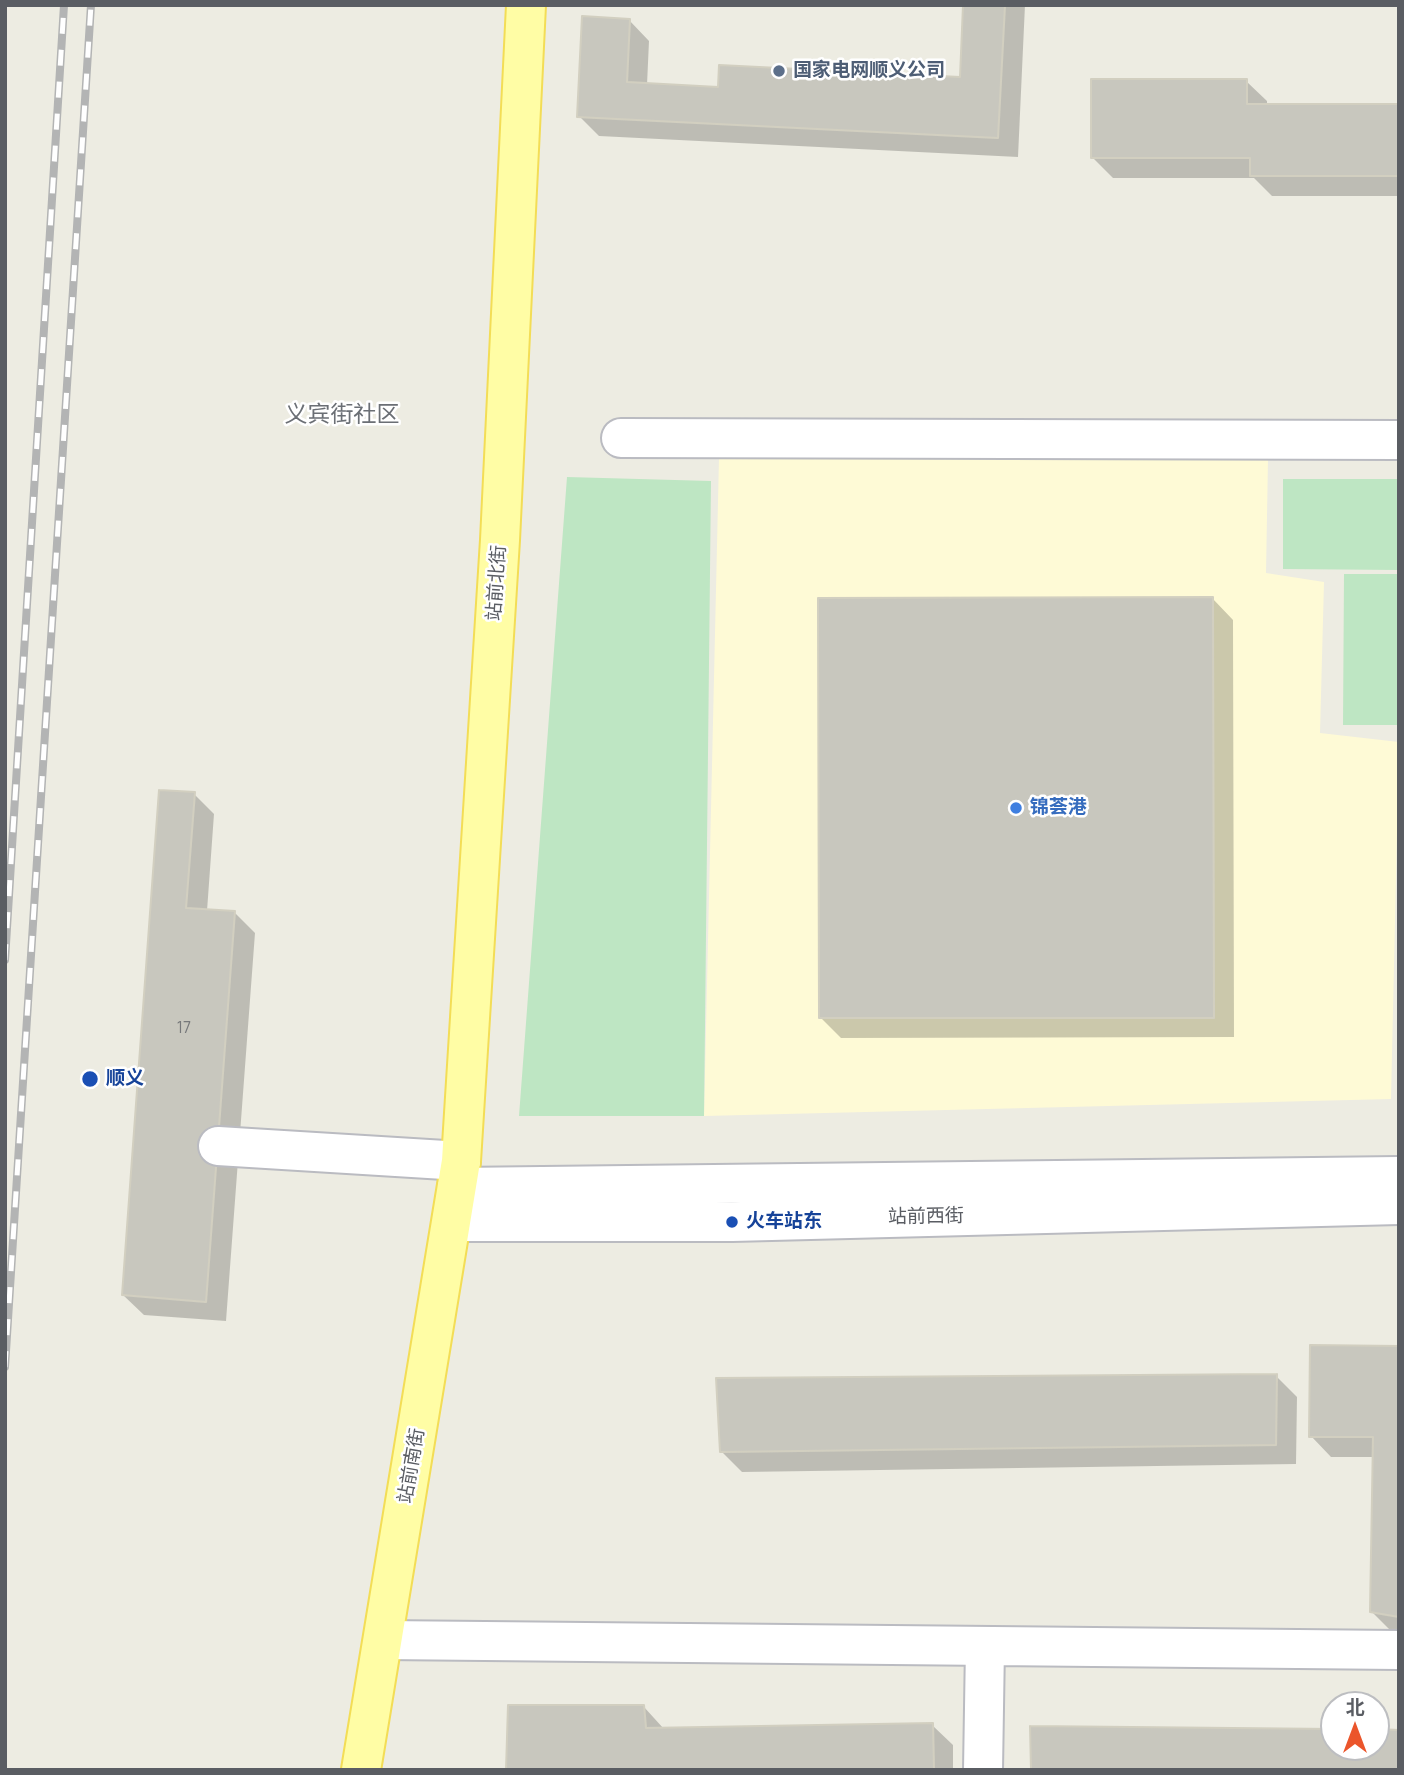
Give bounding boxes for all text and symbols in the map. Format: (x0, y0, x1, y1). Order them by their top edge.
place label: 国家电网顺义公司 (793, 60, 945, 82)
marker: 国家电网顺义公司 (771, 63, 787, 79)
district label: 义宾街社区 (285, 402, 399, 430)
street label: 站前北街 (483, 544, 511, 622)
place label: 锦荟港 (1030, 797, 1087, 819)
marker: 锦荟港 (1008, 800, 1024, 816)
house number: 17 (177, 1019, 191, 1039)
place label: 顺义 (106, 1068, 144, 1090)
marker: 顺义 (80, 1069, 100, 1089)
street label: 站前西街 (888, 1205, 964, 1229)
place label: 火车站东 (746, 1211, 822, 1233)
marker: 火车站东 (724, 1214, 740, 1230)
street label: 站前南街 (394, 1427, 430, 1505)
north arrow (1320, 1691, 1390, 1761)
text: 北 (1345, 1694, 1365, 1720)

